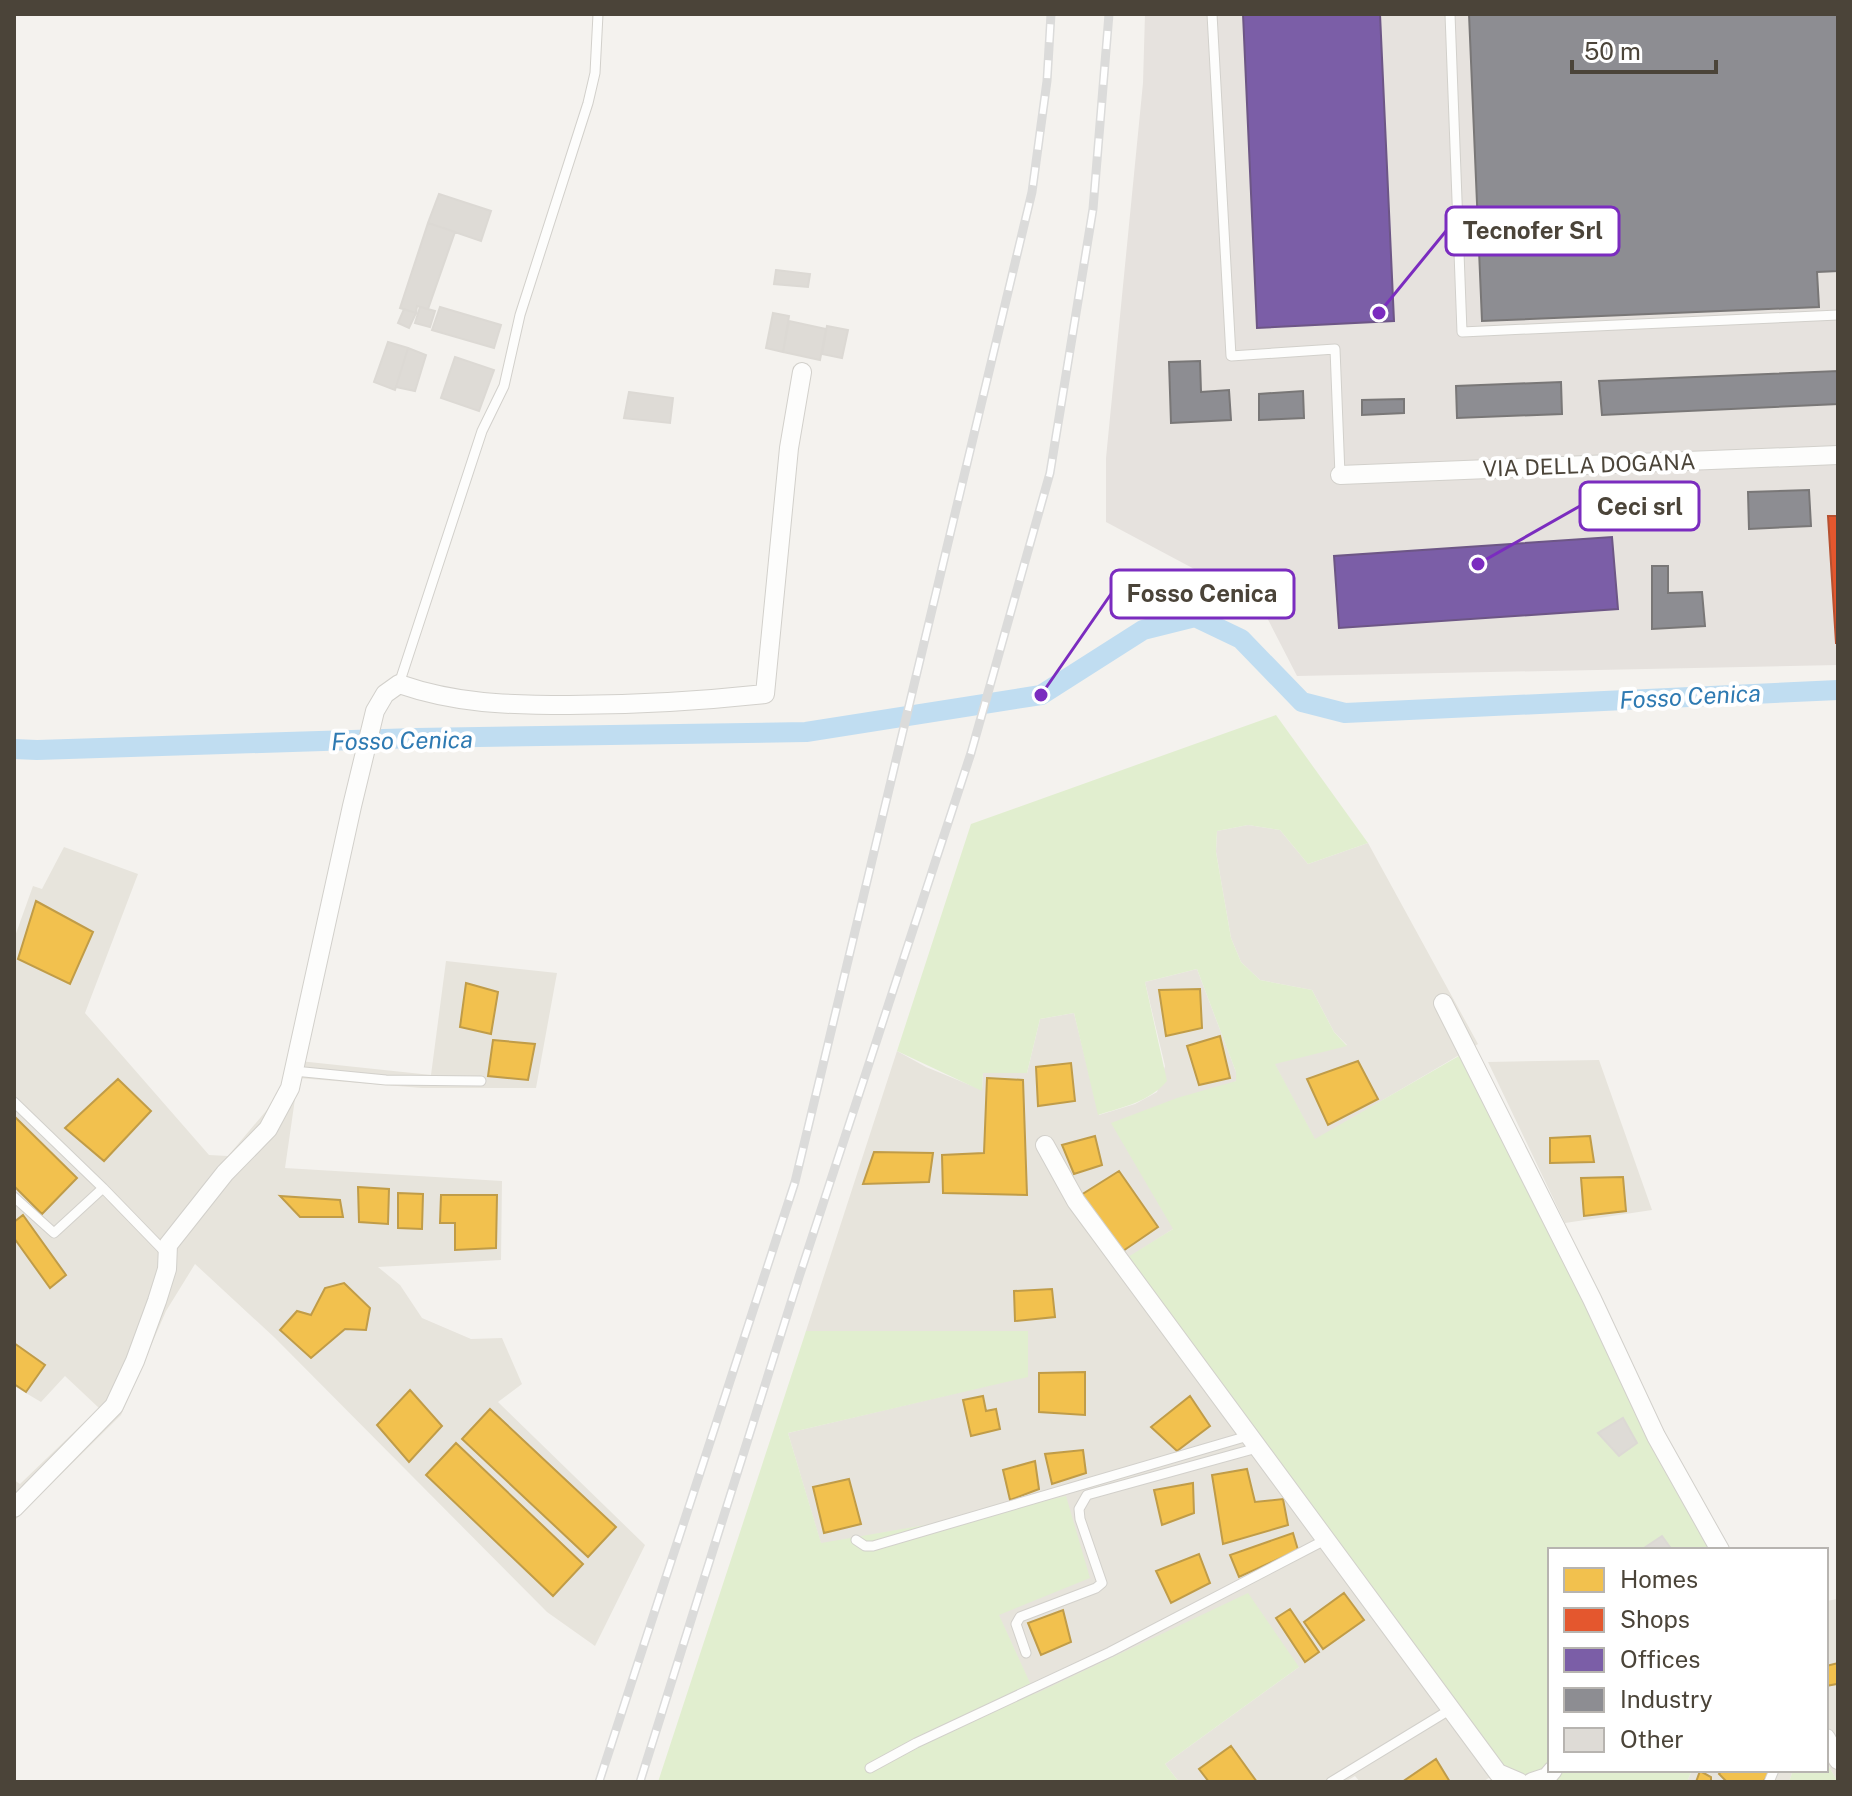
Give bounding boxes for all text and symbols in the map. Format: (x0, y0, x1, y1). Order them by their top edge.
scale bar (1572, 24, 1716, 74)
text: 50 m (1584, 37, 1641, 65)
callout: Tecnofer Srl (1446, 207, 1619, 255)
text: Tecnofer Srl (1463, 216, 1603, 244)
street label: VIA DELLA DOGANA (1482, 448, 1696, 482)
callout: Ceci srl (1580, 482, 1699, 530)
text: Ceci srl (1597, 492, 1683, 520)
callout: Fosso Cenica (1111, 570, 1294, 618)
text: Fosso Cenica (1127, 579, 1277, 607)
water label: Fosso Cenica (1618, 678, 1761, 714)
water label: Fosso Cenica (331, 725, 473, 755)
legend (1548, 1548, 1828, 1772)
text: Homes (1620, 1565, 1698, 1593)
text: Shops (1620, 1605, 1690, 1633)
text: Offices (1620, 1645, 1700, 1673)
text: Industry (1620, 1685, 1713, 1713)
text: Other (1620, 1725, 1684, 1753)

